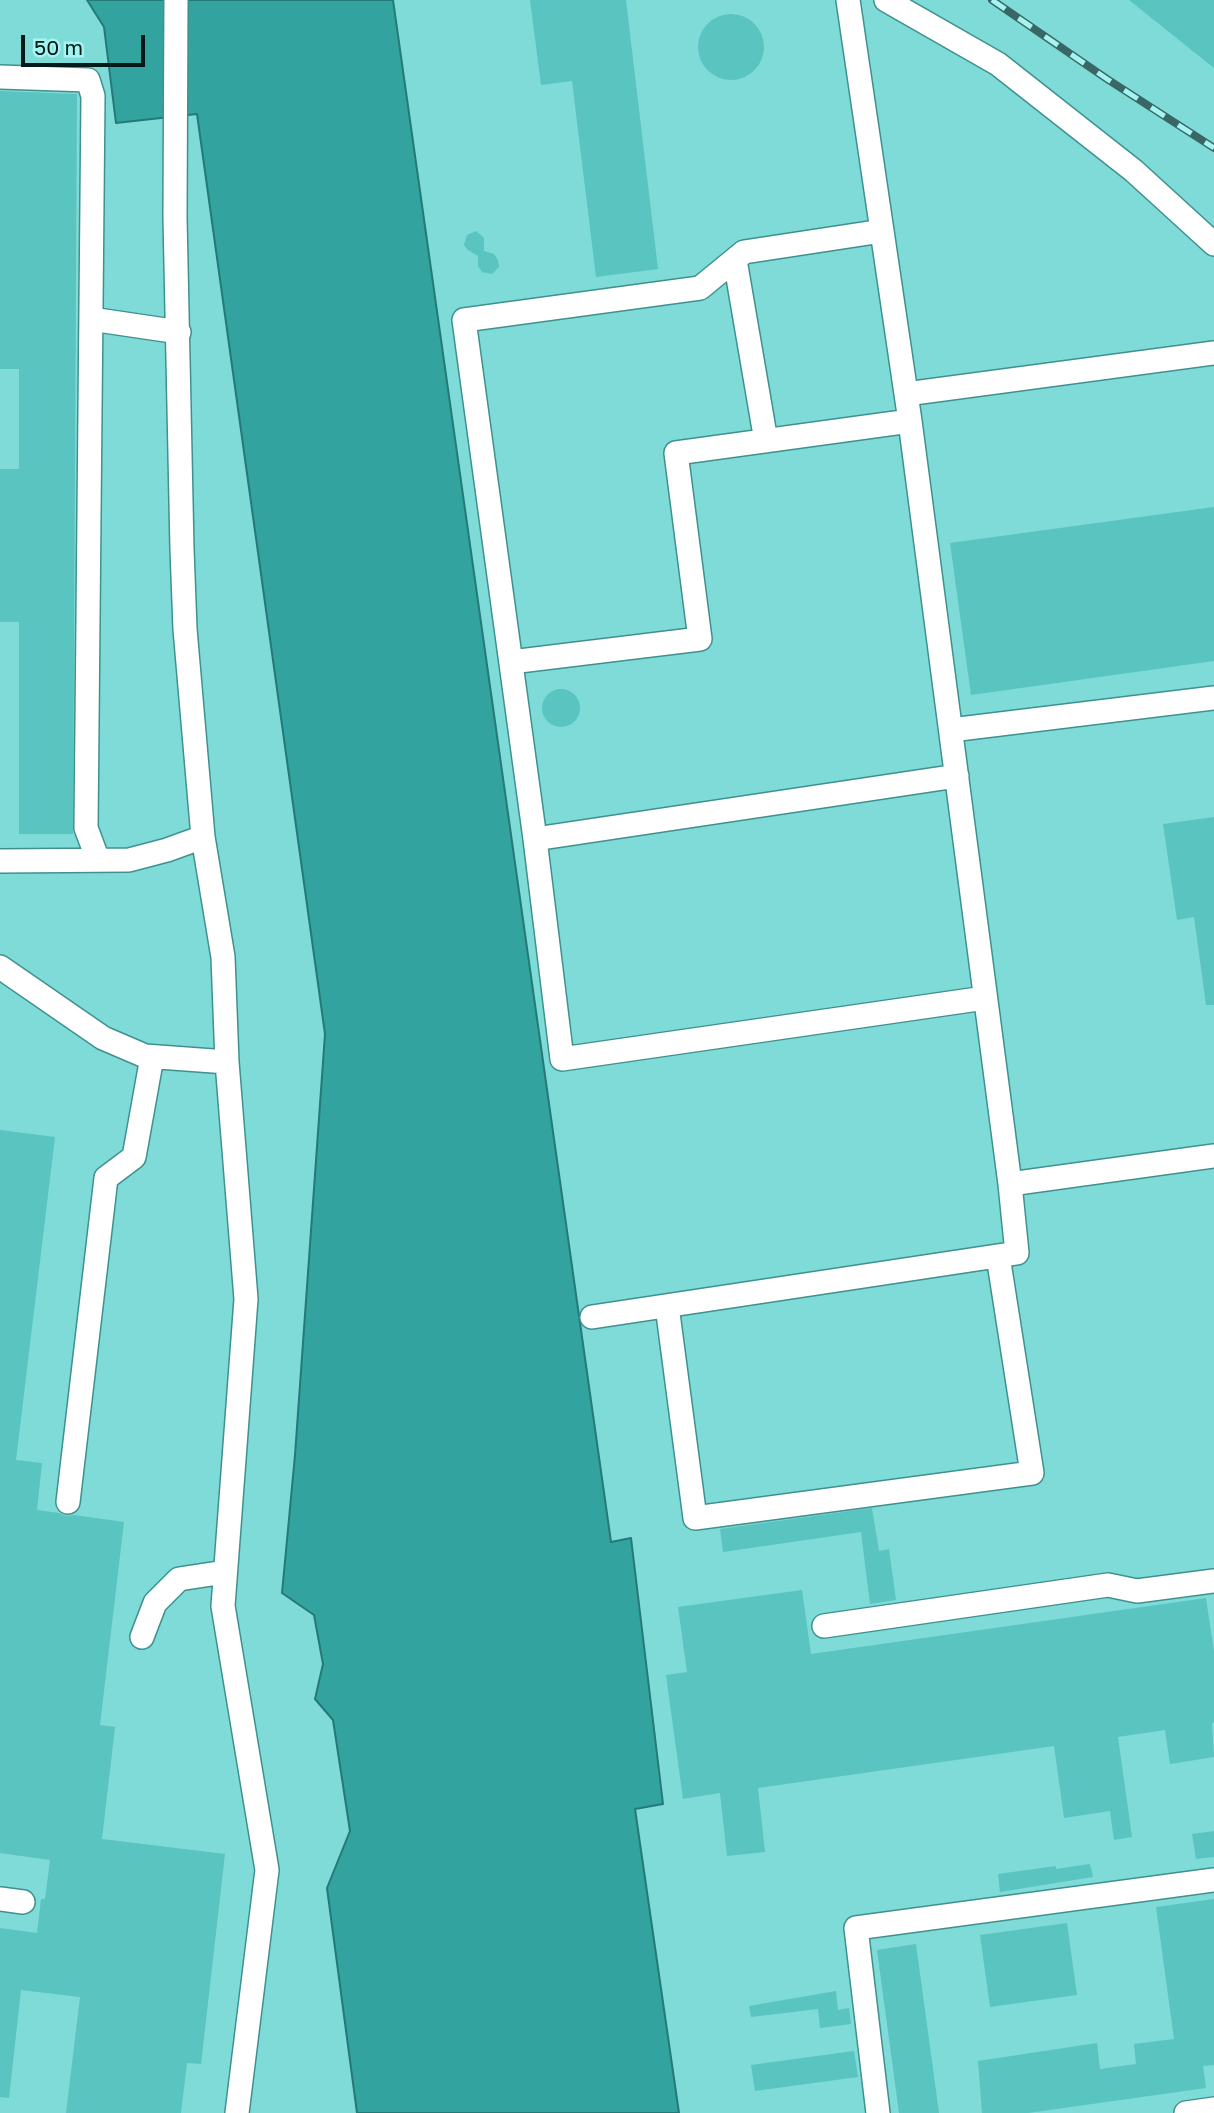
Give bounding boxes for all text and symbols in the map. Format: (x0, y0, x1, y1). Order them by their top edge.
scale bar (24, 21, 149, 65)
text: 50 m (34, 34, 83, 60)

